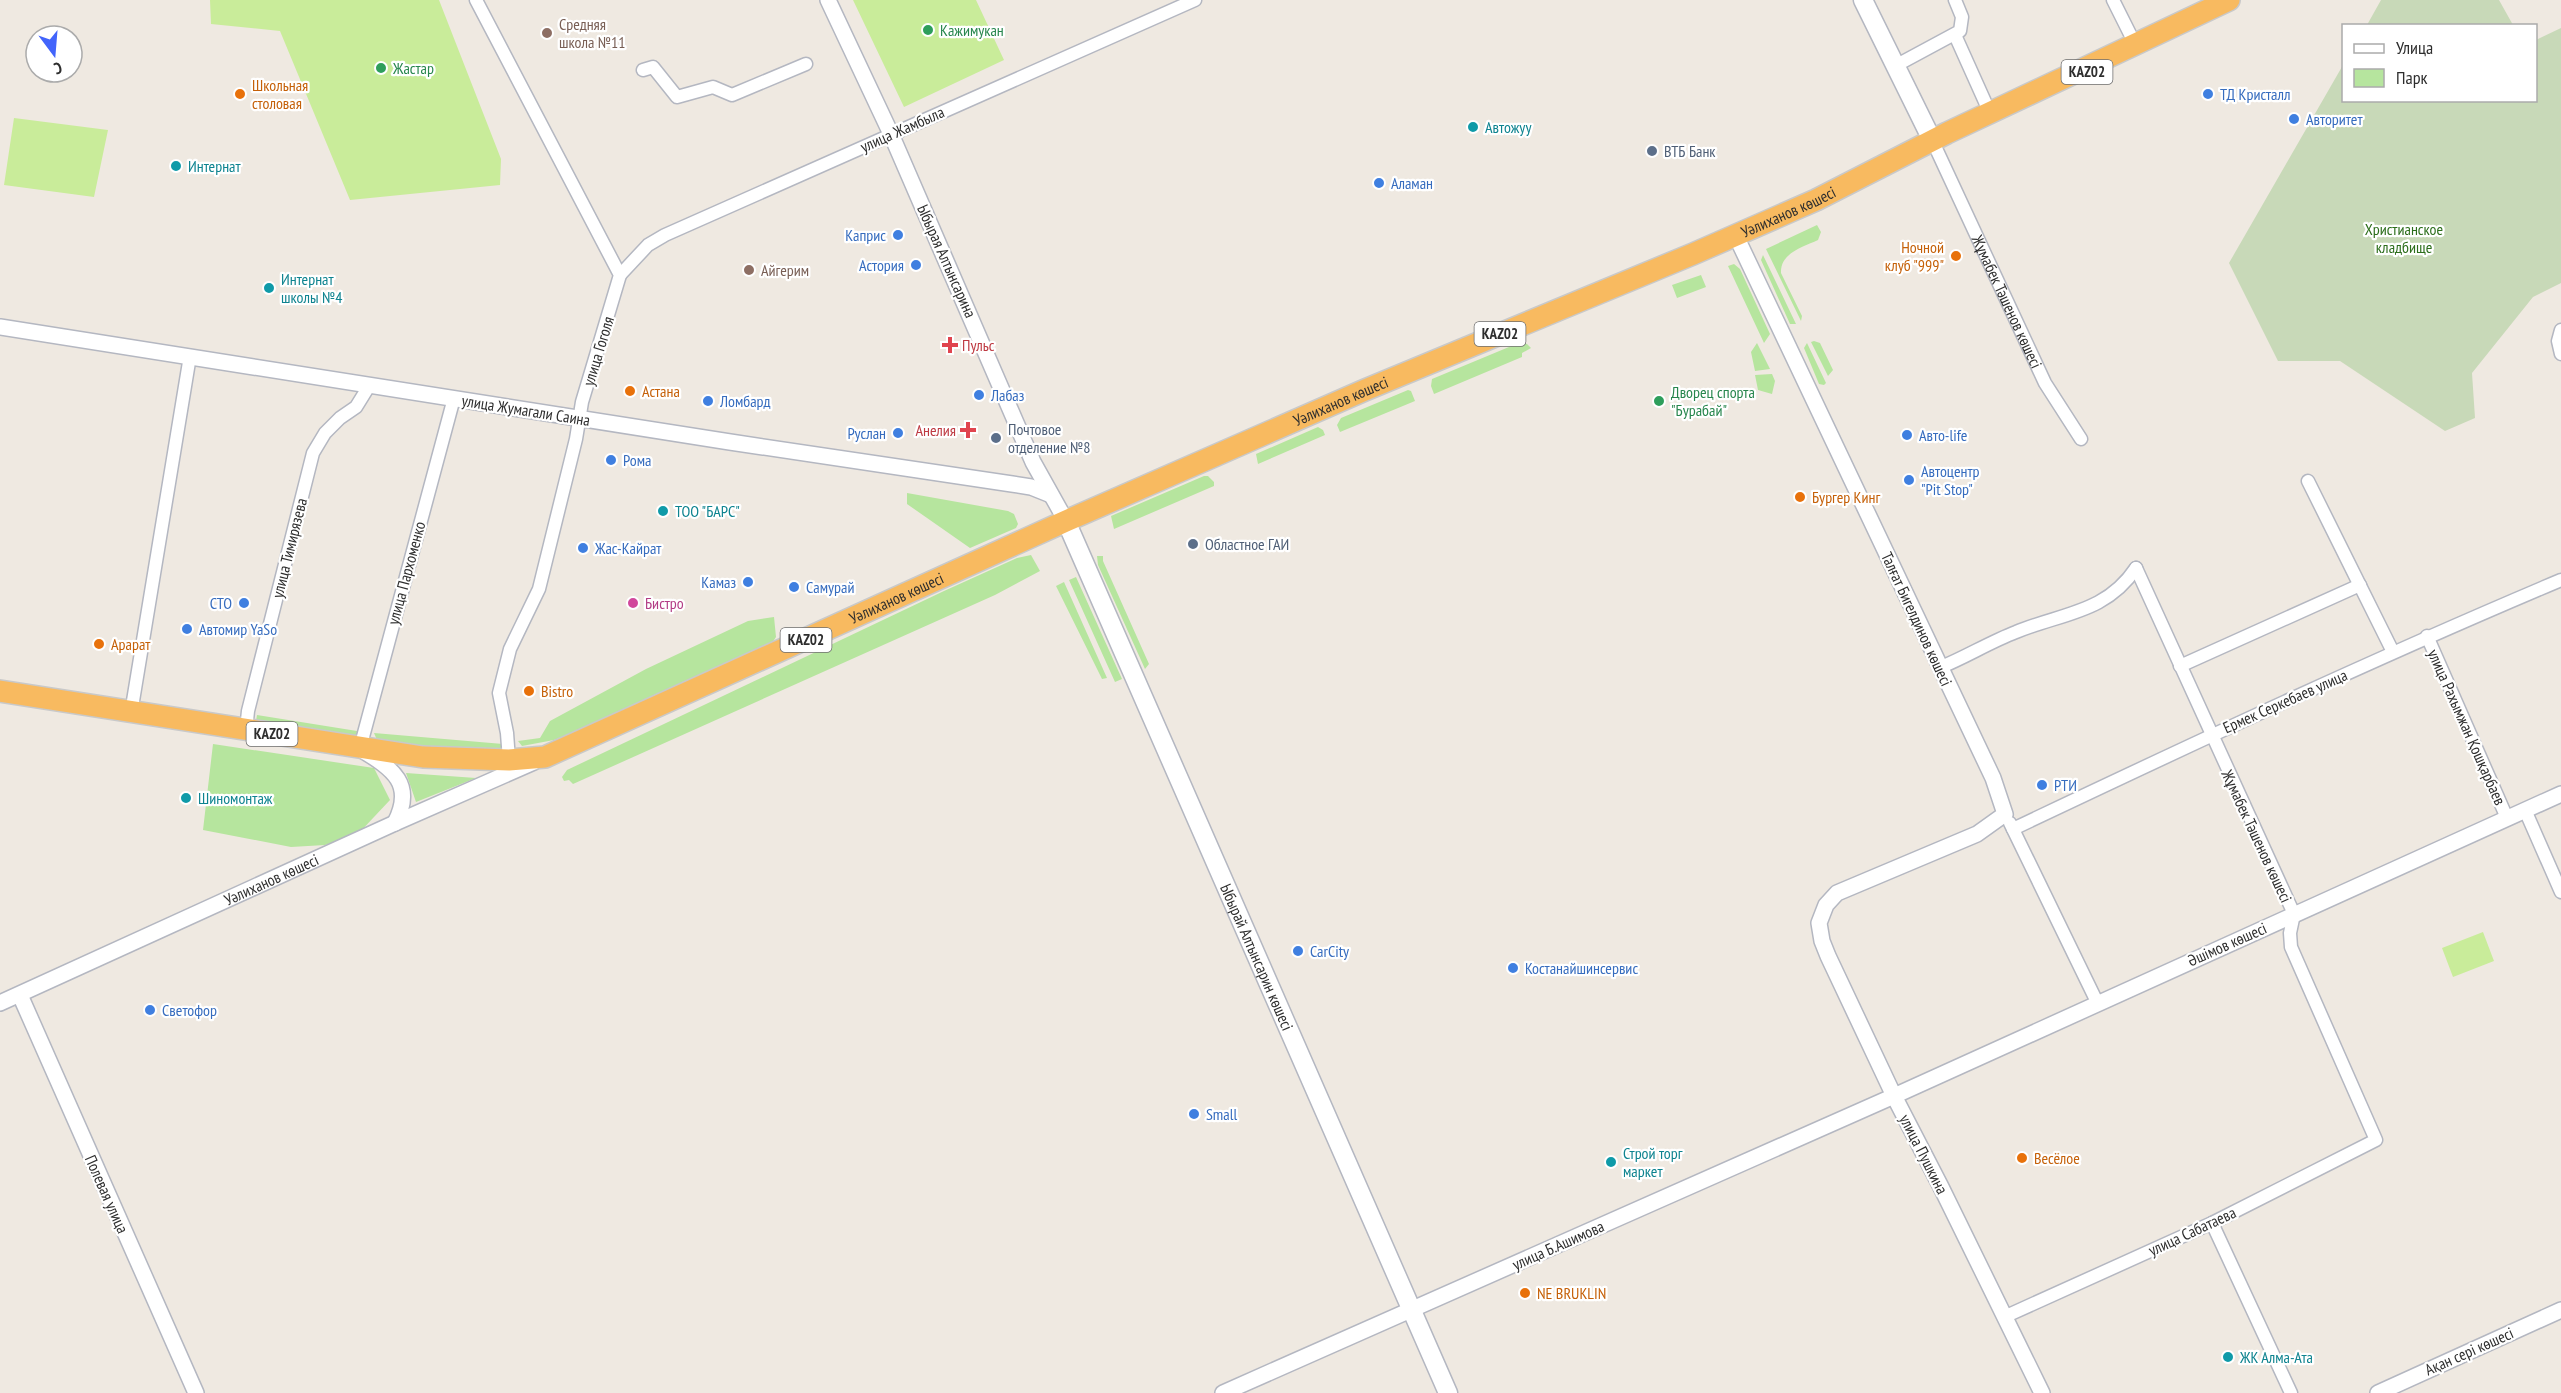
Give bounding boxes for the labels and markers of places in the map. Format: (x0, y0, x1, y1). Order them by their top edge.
place label: Средняя школа №11 (559, 14, 625, 52)
place label: Кажимукан (940, 20, 1004, 40)
marker: Кажимукан (921, 23, 935, 37)
marker: Средняя школа №11 (540, 26, 554, 40)
place label: Жастар (392, 58, 434, 78)
marker: Жастар (374, 61, 388, 75)
place label: Школьная столовая (252, 75, 308, 113)
place label: ТД Кристалл (2220, 84, 2290, 104)
marker: Школьная столовая (233, 87, 247, 101)
marker: ТД Кристалл (2201, 87, 2215, 101)
place label: Авторитет (2306, 109, 2363, 129)
marker: Авторитет (2287, 112, 2301, 126)
place label: Автожуу (1485, 117, 1532, 137)
marker: Автожуу (1466, 120, 1480, 134)
place label: ВТБ Банк (1664, 141, 1716, 161)
marker: ВТБ Банк (1645, 144, 1659, 158)
place label: Интернат (188, 156, 241, 176)
marker: Интернат (169, 159, 183, 173)
place label: Аламан (1391, 173, 1433, 193)
marker: Аламан (1372, 176, 1386, 190)
place label: Каприс (845, 225, 886, 245)
marker: Каприс (891, 228, 905, 242)
place label: Ночной клуб "999" (1885, 237, 1944, 275)
marker: Ночной клуб "999" (1949, 249, 1963, 263)
place label: Астория (859, 255, 904, 275)
marker: Астория (909, 258, 923, 272)
place label: Айгерим (761, 260, 809, 280)
marker: Айгерим (742, 263, 756, 277)
place label: Интернат школы №4 (281, 269, 342, 307)
marker: Интернат школы №4 (262, 281, 276, 295)
place label: Пульс (962, 335, 995, 355)
marker: Пульс (943, 338, 957, 352)
place label: Астана (642, 381, 680, 401)
place label: Дворец спорта "Бурабай" (1671, 382, 1755, 420)
marker: Астана (623, 384, 637, 398)
place label: Лабаз (990, 385, 1025, 405)
marker: Лабаз (972, 388, 986, 402)
place label: Ломбард (719, 391, 771, 411)
marker: Ломбард (701, 394, 715, 408)
marker: Дворец спорта "Бурабай" (1652, 394, 1666, 408)
place label: Почтовое отделение №8 (1008, 419, 1090, 457)
place label: Анелия (915, 420, 956, 440)
place label: Руслан (847, 423, 886, 443)
marker: Анелия (961, 423, 975, 437)
place label: Авто-life (1919, 425, 1967, 445)
marker: Руслан (891, 426, 905, 440)
marker: Авто-life (1900, 428, 1914, 442)
marker: Почтовое отделение №8 (989, 431, 1003, 445)
place label: Рома (623, 450, 651, 470)
marker: Рома (604, 453, 618, 467)
place label: Автоцентр "Pit Stop" (1921, 461, 1980, 499)
marker: Автоцентр "Pit Stop" (1902, 473, 1916, 487)
place label: Бургер Кинг (1812, 487, 1880, 507)
marker: Бургер Кинг (1793, 490, 1807, 504)
place label: ТОО "БАРС" (675, 501, 740, 521)
marker: ТОО "БАРС" (656, 504, 670, 518)
place label: Областное ГАИ (1205, 534, 1289, 554)
marker: Областное ГАИ (1186, 537, 1200, 551)
place label: Жас-Кайрат (594, 538, 662, 558)
marker: Жас-Кайрат (576, 541, 590, 555)
place label: Камаз (701, 572, 736, 592)
marker: Камаз (741, 575, 755, 589)
place label: Самурай (806, 577, 854, 597)
marker: Самурай (787, 580, 801, 594)
place label: СТО (210, 593, 232, 613)
place label: Бистро (645, 593, 684, 613)
marker: СТО (237, 596, 251, 610)
marker: Бистро (626, 596, 640, 610)
place label: Автомир YaSo (199, 619, 277, 639)
marker: Автомир YaSo (180, 622, 194, 636)
place label: Арарат (111, 634, 151, 654)
marker: Арарат (92, 637, 106, 651)
place label: Bistro (541, 681, 573, 701)
marker: Bistro (522, 684, 536, 698)
place label: РТИ (2054, 775, 2077, 795)
marker: РТИ (2035, 778, 2049, 792)
place label: Шиномонтаж (198, 788, 273, 808)
marker: Шиномонтаж (179, 791, 193, 805)
place label: CarCity (1310, 941, 1349, 961)
marker: CarCity (1291, 944, 1305, 958)
place label: Костанайшинсервис (1525, 958, 1638, 978)
marker: Костанайшинсервис (1506, 961, 1520, 975)
place label: Светофор (162, 1000, 217, 1020)
marker: Светофор (143, 1003, 157, 1017)
place label: Small (1206, 1104, 1237, 1124)
marker: Small (1187, 1107, 1201, 1121)
place label: Строй торг маркет (1623, 1143, 1683, 1181)
place label: Весёлое (2034, 1148, 2080, 1168)
marker: Весёлое (2015, 1151, 2029, 1165)
marker: Строй торг маркет (1604, 1155, 1618, 1169)
place label: NE BRUKLIN (1537, 1283, 1606, 1303)
marker: NE BRUKLIN (1518, 1286, 1532, 1300)
place label: ЖК Алма-Ата (2239, 1347, 2313, 1367)
marker: ЖК Алма-Ата (2221, 1350, 2235, 1364)

